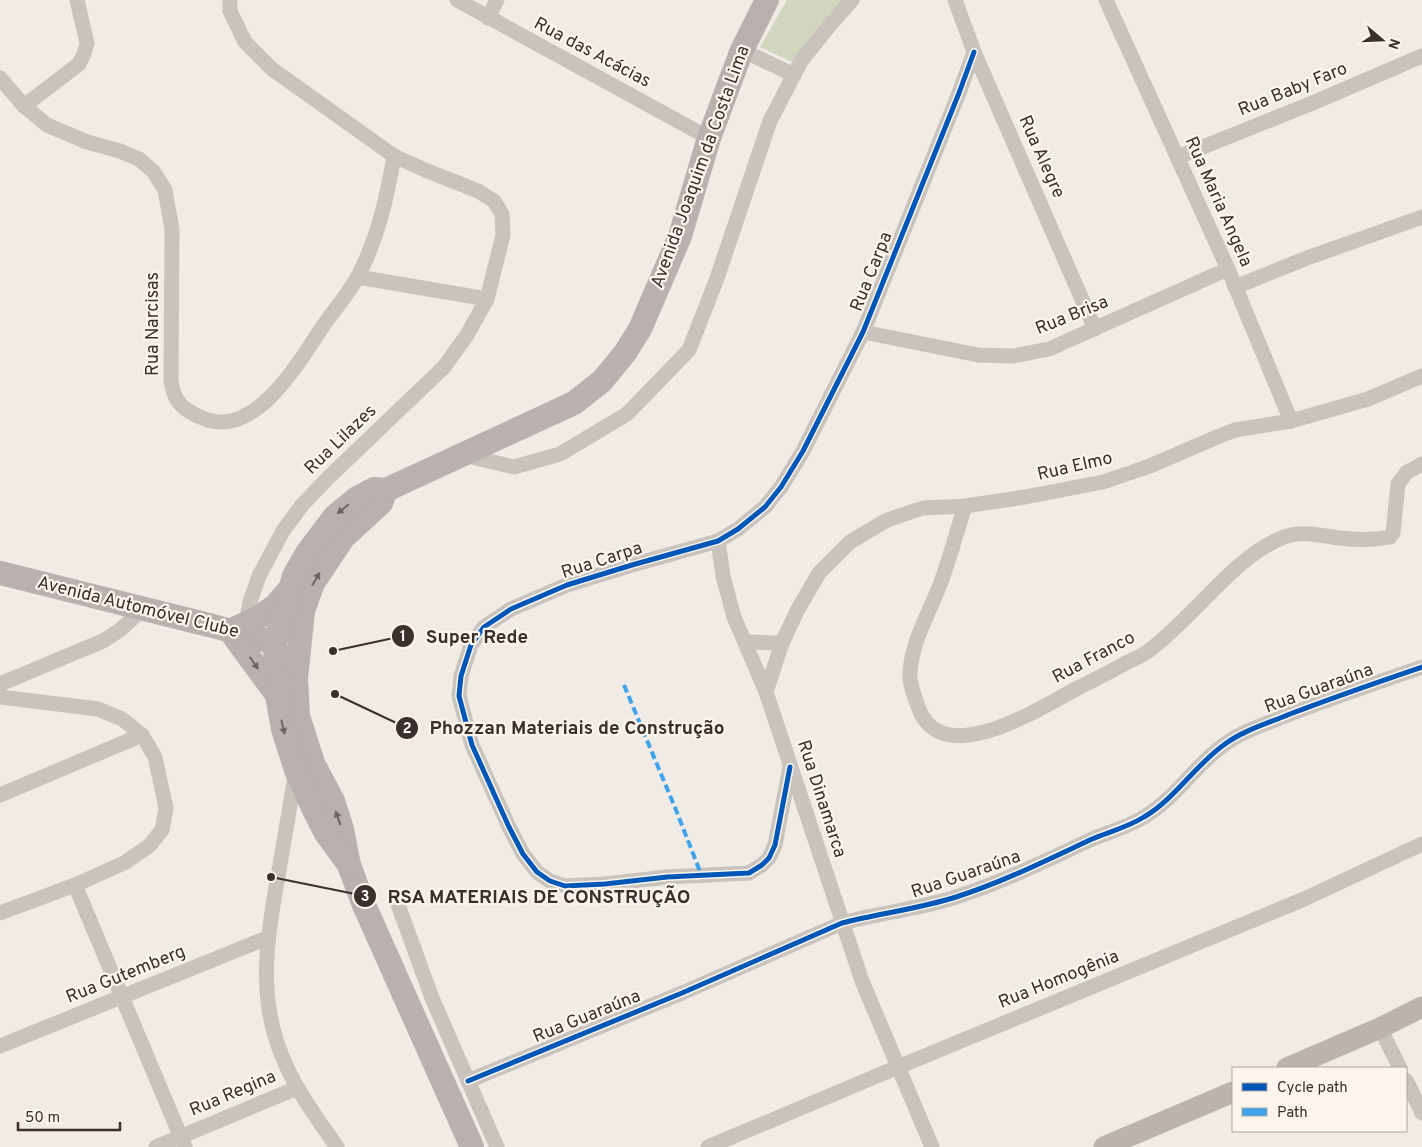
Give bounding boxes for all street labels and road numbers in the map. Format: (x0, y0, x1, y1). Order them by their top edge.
street label: Rua das Acácias (530, 13, 654, 93)
street label: Avenida Joaquim da Costa Lima (646, 43, 756, 291)
street label: Rua Baby Faro (1235, 58, 1351, 122)
street label: Rua Alegre (1013, 112, 1069, 202)
street label: Rua Maria Angela (1179, 133, 1257, 271)
street label: Rua Carpa (846, 229, 898, 315)
street label: Rua Narcisas (142, 272, 165, 376)
street label: Rua Brisa (1032, 291, 1112, 341)
street label: Rua Lilazes (300, 400, 382, 480)
street label: Rua Elmo (1035, 447, 1115, 487)
street label: Rua Carpa (559, 537, 645, 585)
street label: Avenida Automóvel Clube (35, 572, 241, 644)
street label: Rua Franco (1049, 627, 1139, 689)
street label: Rua Guaraúna (1262, 659, 1376, 719)
street label: Rua Dinamarca (791, 737, 851, 861)
street label: Rua Guaraúna (908, 846, 1024, 904)
street label: Rua Gutemberg (63, 941, 189, 1009)
street label: Rua Homogênia (995, 945, 1123, 1015)
street label: Rua Guaraúna (530, 985, 644, 1049)
street label: Rua Regina (186, 1066, 280, 1122)

